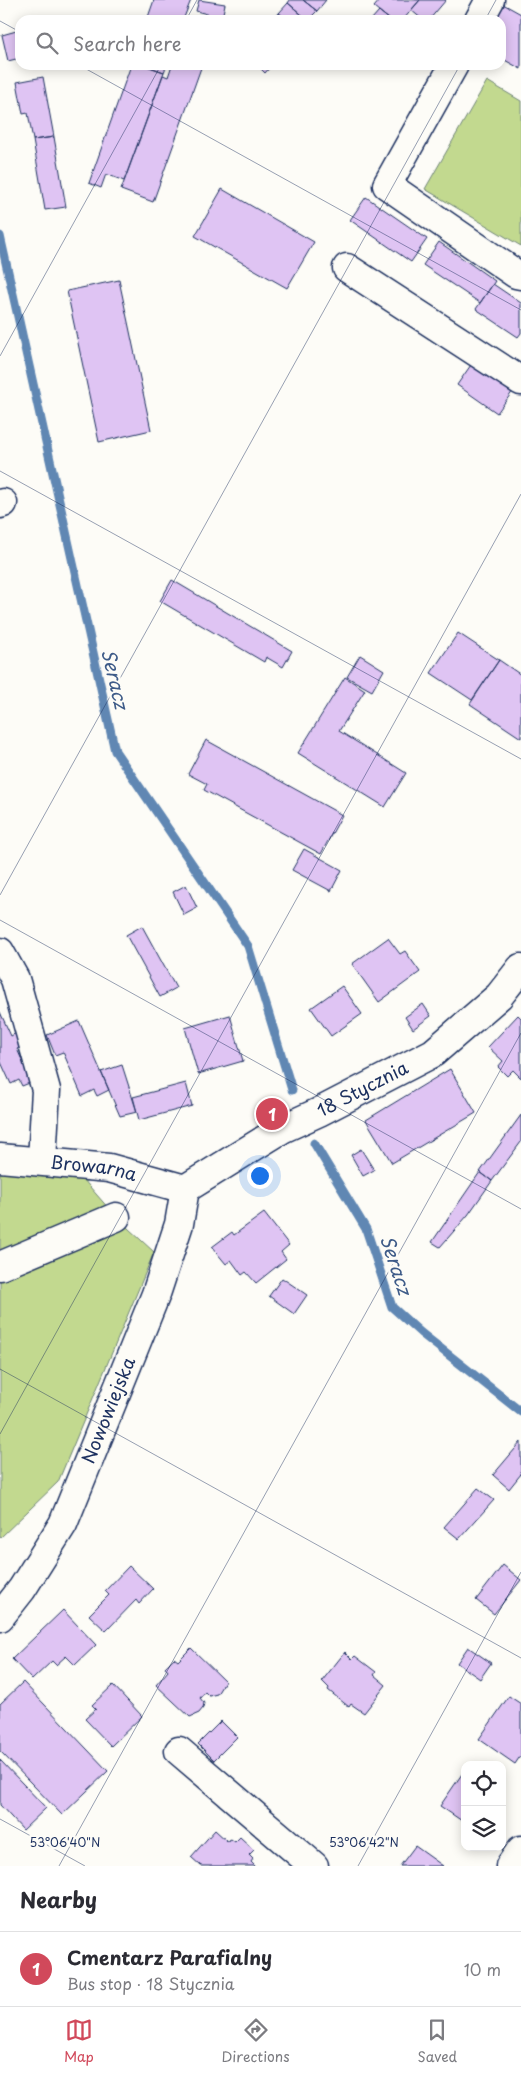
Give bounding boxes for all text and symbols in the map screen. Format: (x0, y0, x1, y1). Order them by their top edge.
search box (15, 15, 506, 70)
icon: search (33, 29, 61, 57)
text: Search here (73, 29, 182, 57)
water label: Seracz (96, 646, 137, 713)
street label: 18 Stycznia (312, 1053, 412, 1123)
pin: 1 (256, 1095, 288, 1133)
street label: Browarna (49, 1148, 141, 1187)
your location (247, 1163, 273, 1189)
water label: Seracz (374, 1232, 420, 1300)
street label: Nowowiejska (74, 1352, 141, 1467)
map controls (461, 1761, 506, 1851)
button: locate (461, 1761, 506, 1806)
button: layers (461, 1806, 506, 1851)
text: 53°06'40"N (30, 1833, 100, 1851)
text: 53°06'42"N (329, 1833, 399, 1851)
text: Nearby (20, 1883, 97, 1915)
text: Cmentarz Parafialny (67, 1943, 272, 1971)
text: 1 (32, 1957, 40, 1981)
text: 10 m (464, 1957, 501, 1981)
text: Bus stop · 18 Stycznia (67, 1971, 235, 1995)
tab: Map (64, 2016, 94, 2067)
tab: Directions (222, 2016, 290, 2067)
tab: Saved (417, 2016, 457, 2067)

